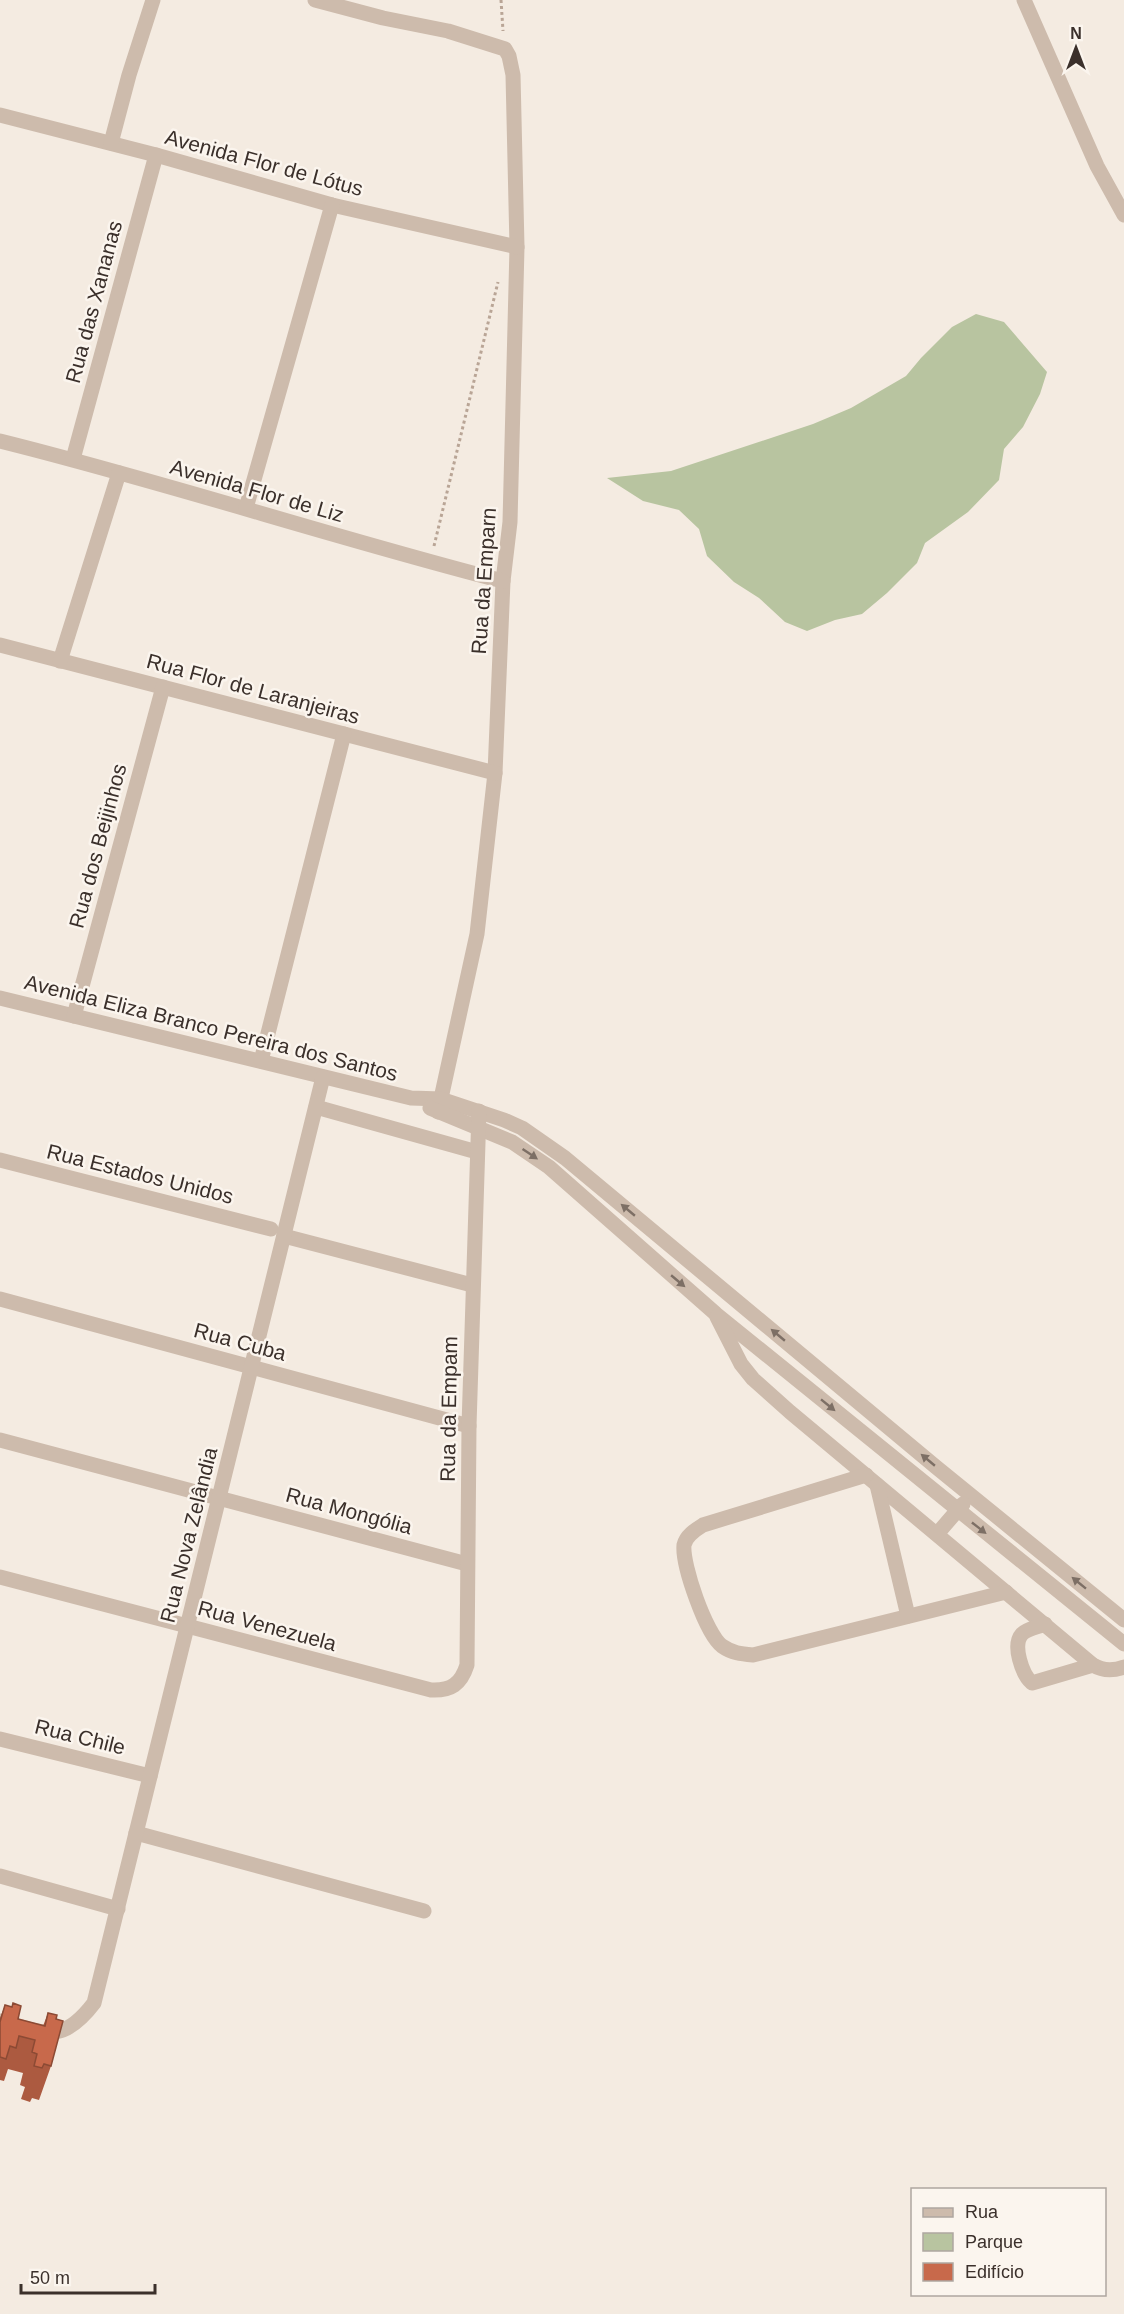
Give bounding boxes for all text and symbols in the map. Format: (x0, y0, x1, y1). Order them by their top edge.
north arrow (1046, 18, 1106, 78)
text: N (1070, 25, 1082, 42)
street label: Avenida Flor de Lótus (163, 125, 366, 200)
street label: Rua das Xananas (61, 218, 126, 385)
street label: Avenida Flor de Liz (168, 455, 347, 526)
street label: Rua da Emparn (467, 507, 500, 655)
street label: Rua Flor de Laranjeiras (144, 649, 362, 728)
street label: Rua dos Beijinhos (65, 761, 131, 931)
street label: Avenida Eliza Branco Pereira dos Santos (22, 970, 400, 1085)
street label: Rua Estados Unidos (44, 1139, 236, 1208)
one-way arrow (522, 1148, 538, 1160)
one-way arrow (620, 1203, 636, 1216)
one-way arrow (670, 1275, 686, 1288)
street label: Rua Cuba (191, 1318, 289, 1365)
one-way arrow (770, 1328, 786, 1341)
street label: Rua da Empam (436, 1336, 461, 1482)
one-way arrow (820, 1399, 836, 1412)
street label: Rua Nova Zelândia (156, 1445, 221, 1625)
one-way arrow (920, 1454, 935, 1467)
street label: Rua Mongólia (284, 1483, 415, 1538)
one-way arrow (972, 1522, 987, 1534)
one-way arrow (1071, 1577, 1086, 1590)
street label: Rua Venezuela (195, 1596, 339, 1655)
street label: Rua Chile (33, 1714, 128, 1759)
legend (911, 2188, 1106, 2296)
text: Rua (965, 2202, 999, 2222)
text: Parque (965, 2232, 1023, 2252)
scale bar (21, 2257, 154, 2295)
text: Edifício (965, 2262, 1024, 2282)
text: 50 m (30, 2268, 70, 2288)

